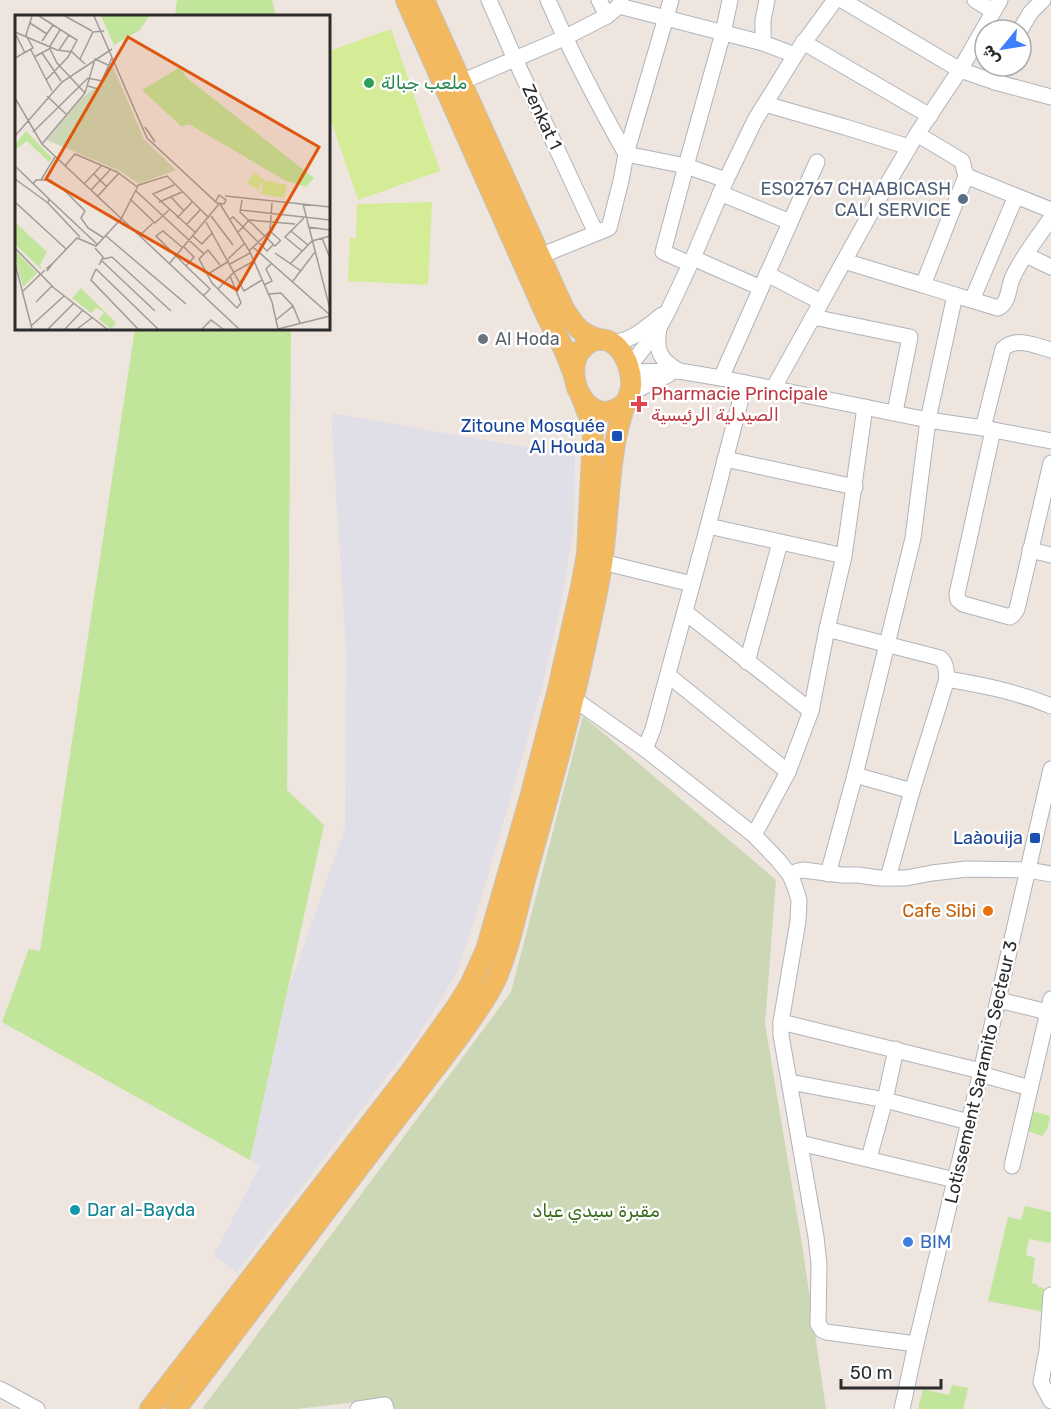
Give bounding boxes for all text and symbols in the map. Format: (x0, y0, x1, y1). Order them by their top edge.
inset map (15, 15, 330, 330)
north arrow (973, 18, 1033, 78)
text: ش (977, 42, 1004, 69)
place label: ملعب جبالة (381, 72, 467, 94)
marker: ملعب جبالة (362, 76, 376, 90)
street label: Zenkat 1 (517, 81, 567, 153)
place label: ES02767 CHAABICASH CALI SERVICE (761, 178, 951, 221)
marker: ES02767 CHAABICASH CALI SERVICE (956, 192, 970, 206)
place label: Al Hoda (495, 328, 560, 350)
marker: Al Hoda (476, 332, 490, 346)
place label: Pharmacie Principale الصيدلية الرئيسية (651, 383, 828, 426)
marker: Pharmacie Principale الصيدلية الرئيسية (632, 397, 646, 411)
place label: Zitoune Mosquée Al Houda (461, 415, 605, 458)
marker: Zitoune Mosquée Al Houda (610, 429, 624, 443)
place label: Laàouija (953, 827, 1023, 849)
marker: Laàouija (1028, 831, 1042, 845)
place label: Cafe Sibi (902, 900, 976, 922)
marker: Cafe Sibi (981, 904, 995, 918)
street label: Lotissement Saramito Secteur 3 (940, 938, 1022, 1206)
place label: Dar al-Bayda (87, 1199, 195, 1221)
park label: مقبرة سيدي عياد (532, 1200, 660, 1223)
marker: Dar al-Bayda (68, 1203, 82, 1217)
place label: BIM (920, 1231, 951, 1253)
marker: BIM (901, 1235, 915, 1249)
scale bar (841, 1352, 942, 1390)
text: 50 m (850, 1362, 893, 1384)

